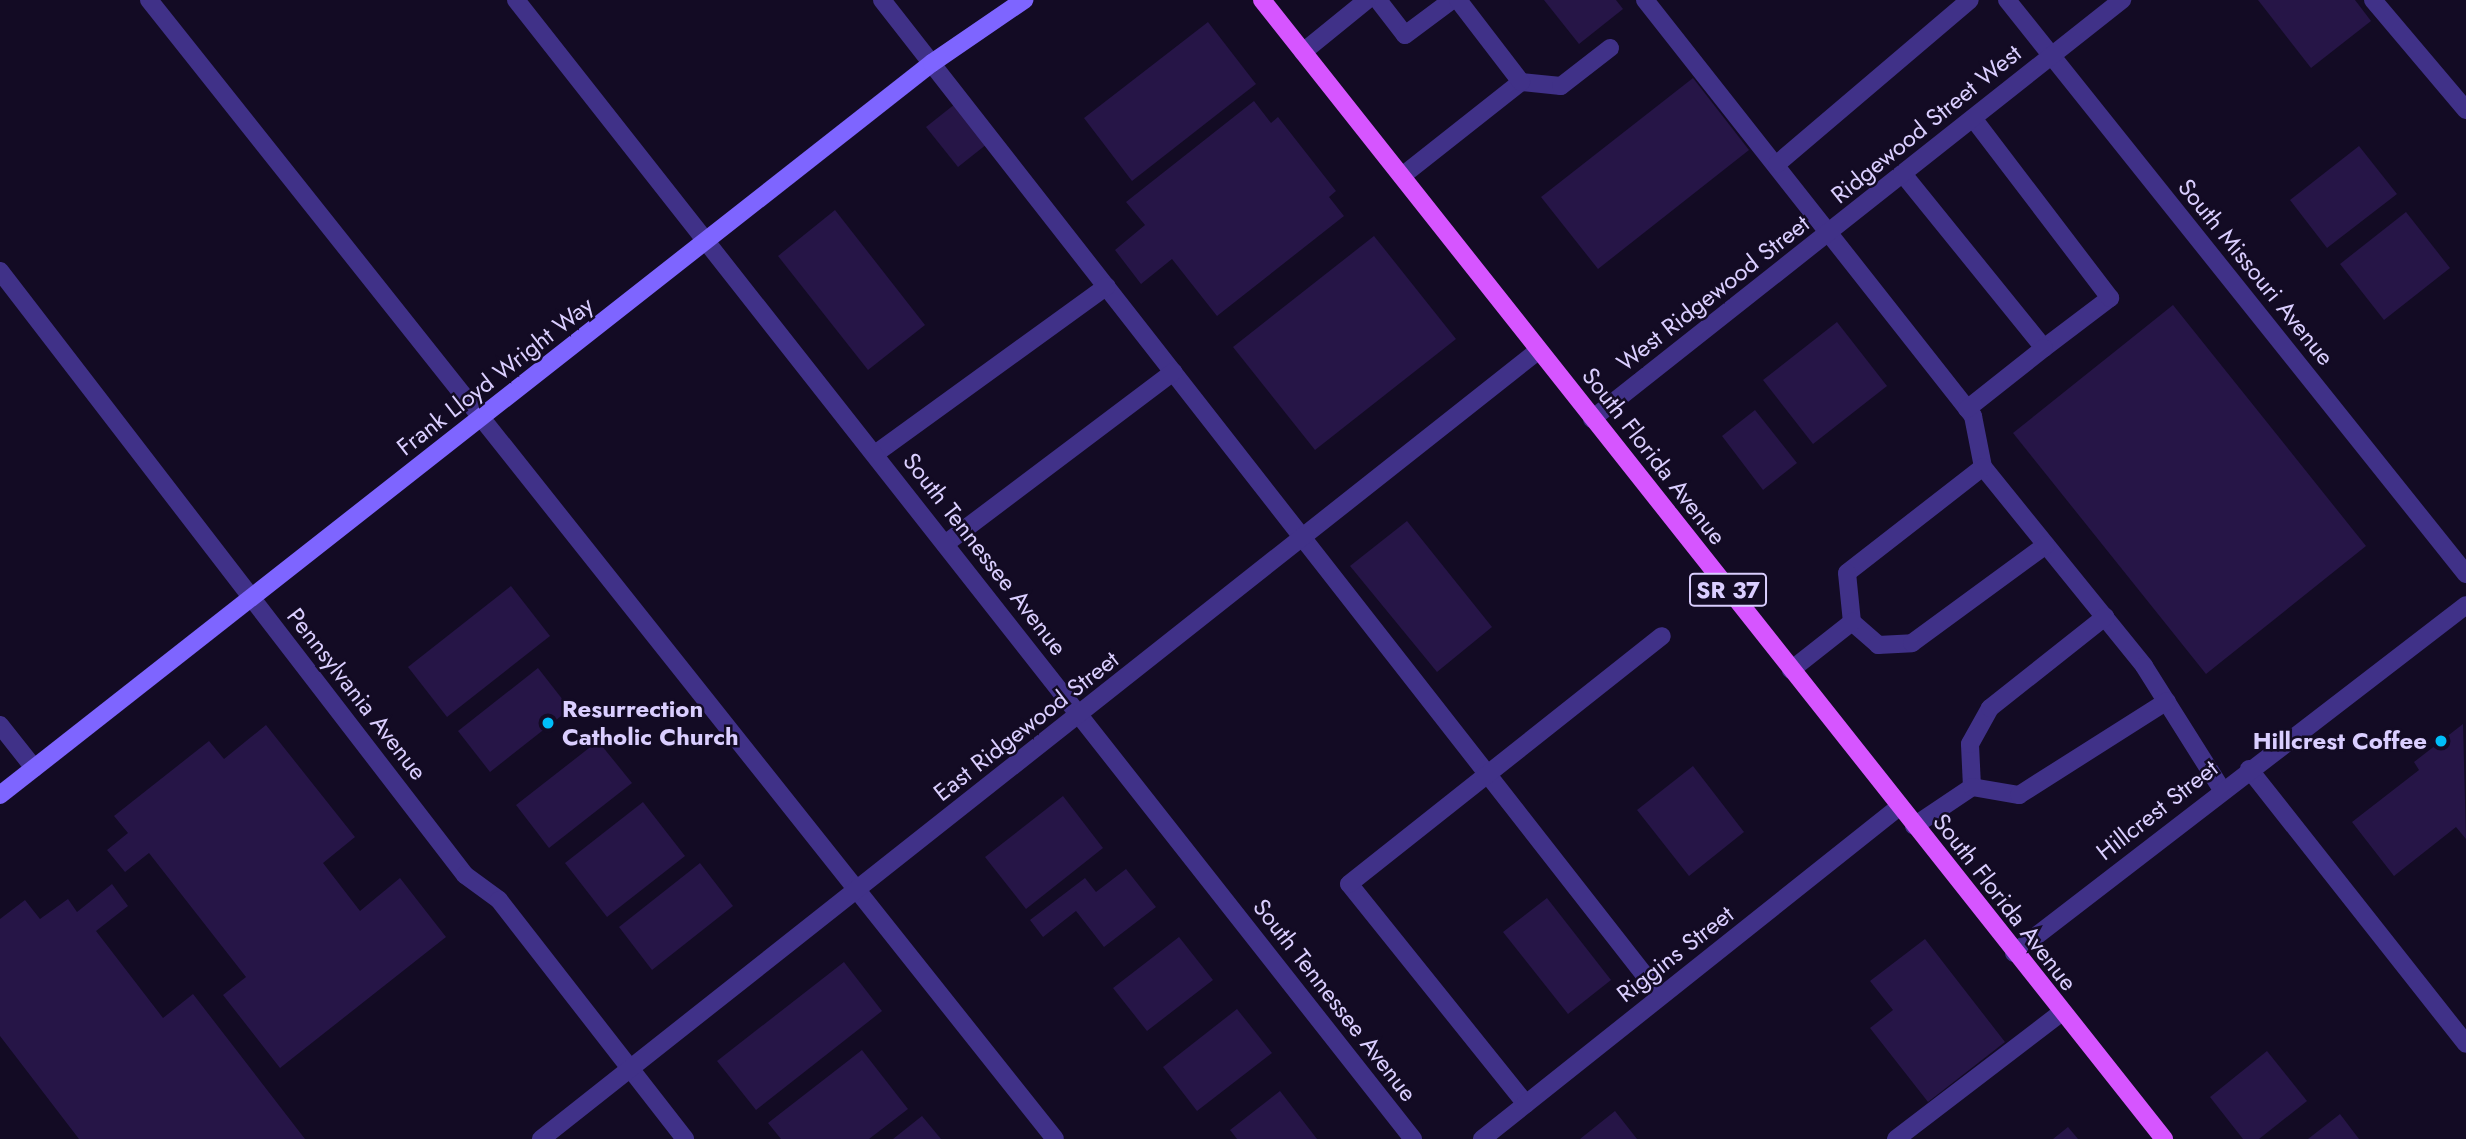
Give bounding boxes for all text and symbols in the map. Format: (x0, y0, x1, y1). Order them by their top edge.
street label: Ridgewood Street West (1825, 38, 2027, 210)
street label: South Missouri Avenue (2172, 173, 2340, 371)
street label: West Ridgewood Street (1611, 209, 1815, 377)
street label: Frank Lloyd Wright Way (391, 290, 599, 462)
street label: South Florida Avenue (1576, 362, 1732, 550)
street label: South Tennessee Avenue (897, 447, 1073, 661)
road number: SR 37 (1688, 570, 1768, 610)
street label: Pennsylvania Avenue (281, 602, 433, 786)
street label: East Ridgewood Street (928, 645, 1124, 807)
place label: Resurrection Catholic Church (562, 695, 739, 751)
marker: Resurrection Catholic Church (540, 715, 556, 731)
place label: Hillcrest Coffee (2253, 727, 2427, 755)
marker: Hillcrest Coffee (2433, 733, 2449, 749)
street label: Hillcrest Street (2091, 754, 2223, 866)
street label: South Florida Avenue (1927, 808, 2083, 996)
street label: South Tennessee Avenue (1247, 893, 1423, 1107)
street label: Riggins Street (1611, 900, 1739, 1008)

